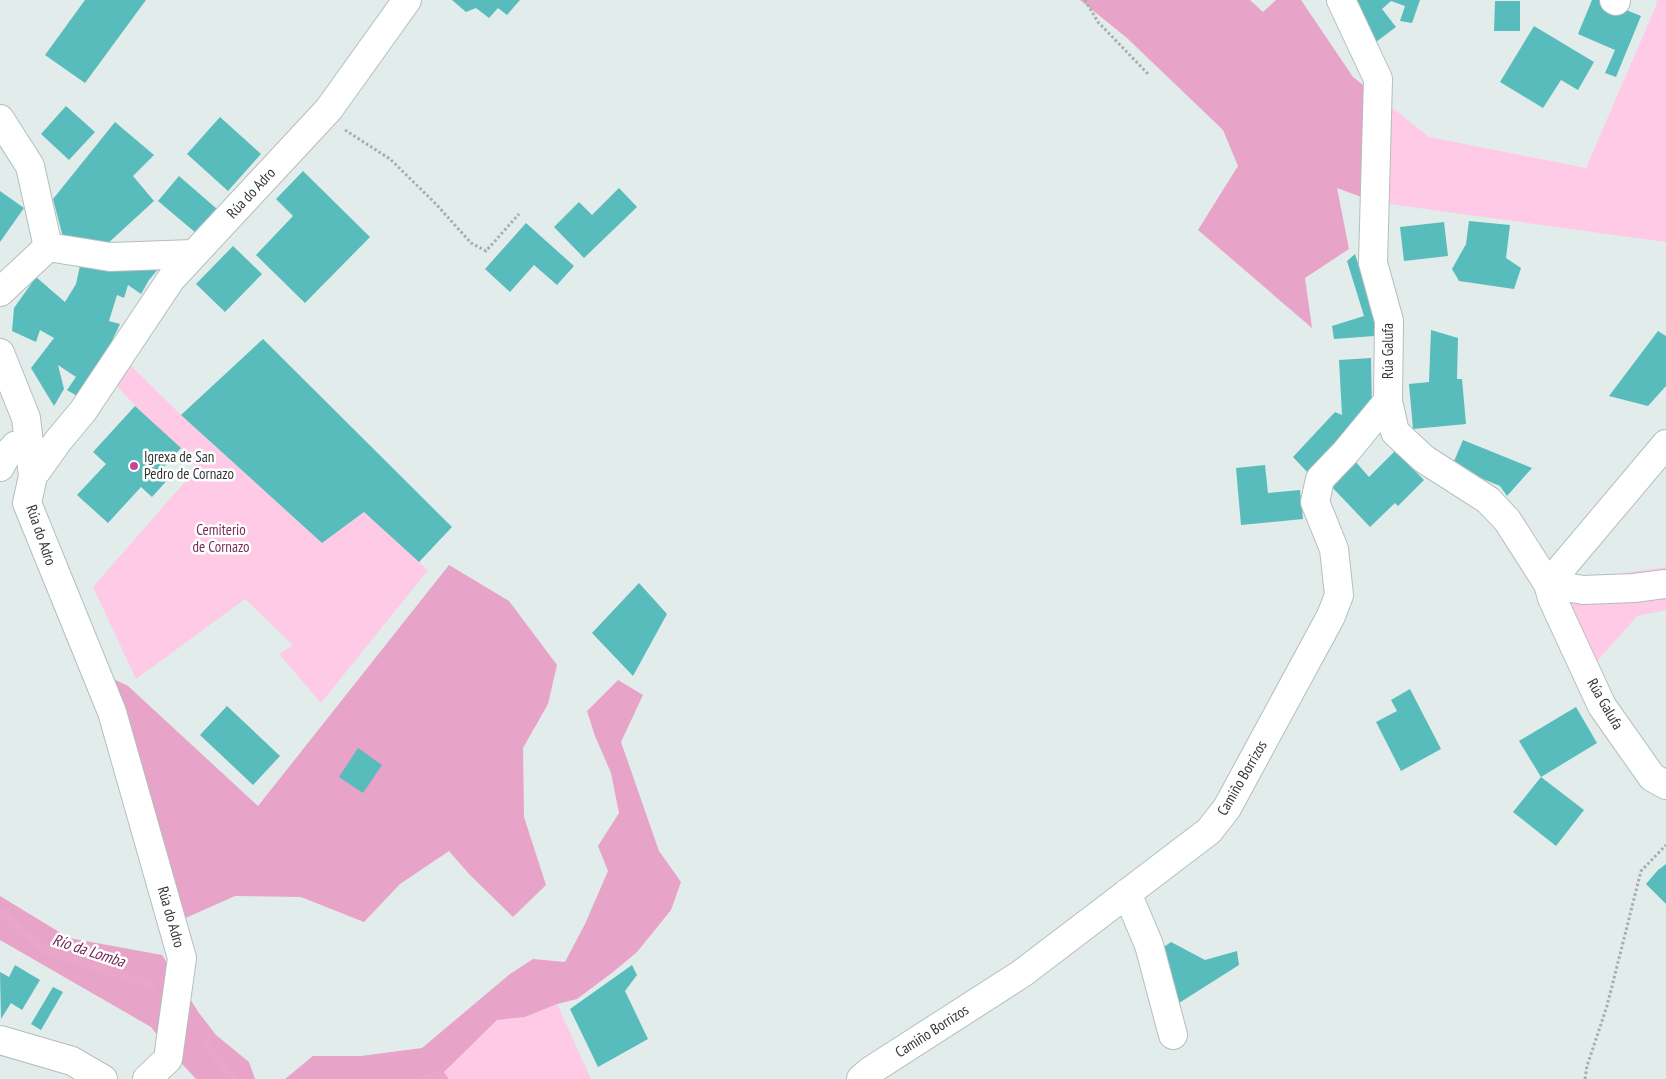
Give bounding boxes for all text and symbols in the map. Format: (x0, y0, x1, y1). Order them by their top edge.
street label: Rúa do Adro (222, 163, 279, 222)
street label: Rúa Galufa (1378, 323, 1397, 379)
place label: Igrexa de San Pedro de Cornazo (144, 447, 234, 483)
marker: Igrexa de San Pedro de Cornazo (128, 460, 140, 472)
street label: Rúa do Adro (22, 502, 61, 568)
park label: Cemiterio de Cornazo (192, 520, 250, 556)
street label: Rúa Galufa (1583, 675, 1628, 733)
street label: Camiño Borrizos (1212, 737, 1271, 819)
street label: Rúa do Adro (154, 884, 189, 950)
water label: Río da Lomba (50, 929, 129, 972)
street label: Camiño Borrizos (891, 1000, 972, 1061)

